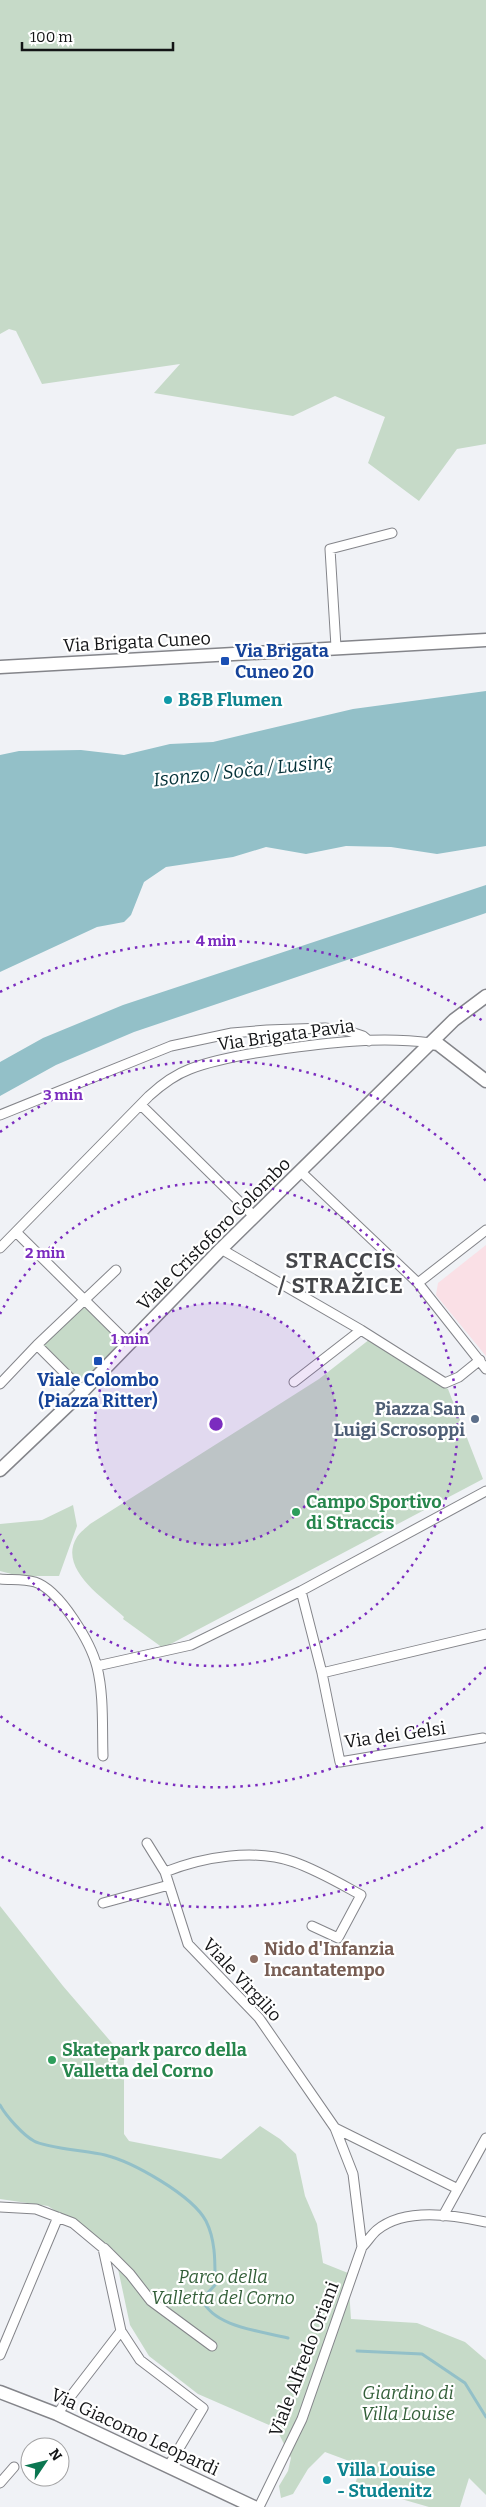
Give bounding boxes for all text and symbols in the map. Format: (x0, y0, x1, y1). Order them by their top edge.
scale bar (22, 20, 174, 52)
text: 100 m (30, 28, 73, 46)
street label: Via Brigata Cuneo (63, 627, 211, 657)
place label: Via Brigata Cuneo 20 (235, 640, 329, 683)
marker: Via Brigata Cuneo 20 (219, 655, 231, 667)
place label: B&B Flumen (178, 689, 283, 711)
marker: B&B Flumen (162, 694, 174, 706)
water label: Isonzo / Soča / Lusinç (152, 750, 334, 791)
text: 4 min (196, 932, 237, 950)
street label: Via Brigata Pavia (216, 1014, 356, 1056)
text: 3 min (43, 1086, 83, 1104)
street label: Viale Cristoforo Colombo (133, 1153, 295, 1315)
text: 2 min (25, 1244, 65, 1262)
district label: STRACCIS / STRAŽICE (277, 1247, 404, 1299)
text: 1 min (111, 1330, 149, 1348)
marker: Viale Colombo (Piazza Ritter) (92, 1355, 104, 1367)
place label: Viale Colombo (Piazza Ritter) (37, 1369, 159, 1412)
place label: Piazza San Luigi Scrosoppi (334, 1398, 465, 1441)
marker: Piazza San Luigi Scrosoppi (469, 1413, 481, 1425)
centre of rings (207, 1415, 225, 1433)
place label: Campo Sportivo di Straccis (306, 1491, 442, 1534)
marker: Campo Sportivo di Straccis (290, 1506, 302, 1518)
street label: Via dei Gelsi (343, 1717, 447, 1753)
street label: Viale Virgilio (198, 1934, 286, 2026)
place label: Nido d'Infanzia Incantatempo (264, 1938, 394, 1981)
marker: Nido d'Infanzia Incantatempo (248, 1953, 260, 1965)
place label: Skatepark parco della Valletta del Corno (62, 2039, 247, 2082)
marker: Skatepark parco della Valletta del Corno (46, 2054, 58, 2066)
park label: Parco della Valletta del Corno (151, 2266, 295, 2309)
street label: Viale Alfredo Oriani (264, 2278, 344, 2440)
park label: Giardino di Villa Louise (361, 2382, 455, 2425)
street label: Via Giacomo Leopardi (47, 2383, 223, 2481)
north arrow (20, 2437, 70, 2487)
text: N (45, 2446, 65, 2464)
place label: Villa Louise - Studenitz (337, 2459, 436, 2502)
marker: Villa Louise - Studenitz (321, 2474, 333, 2486)

